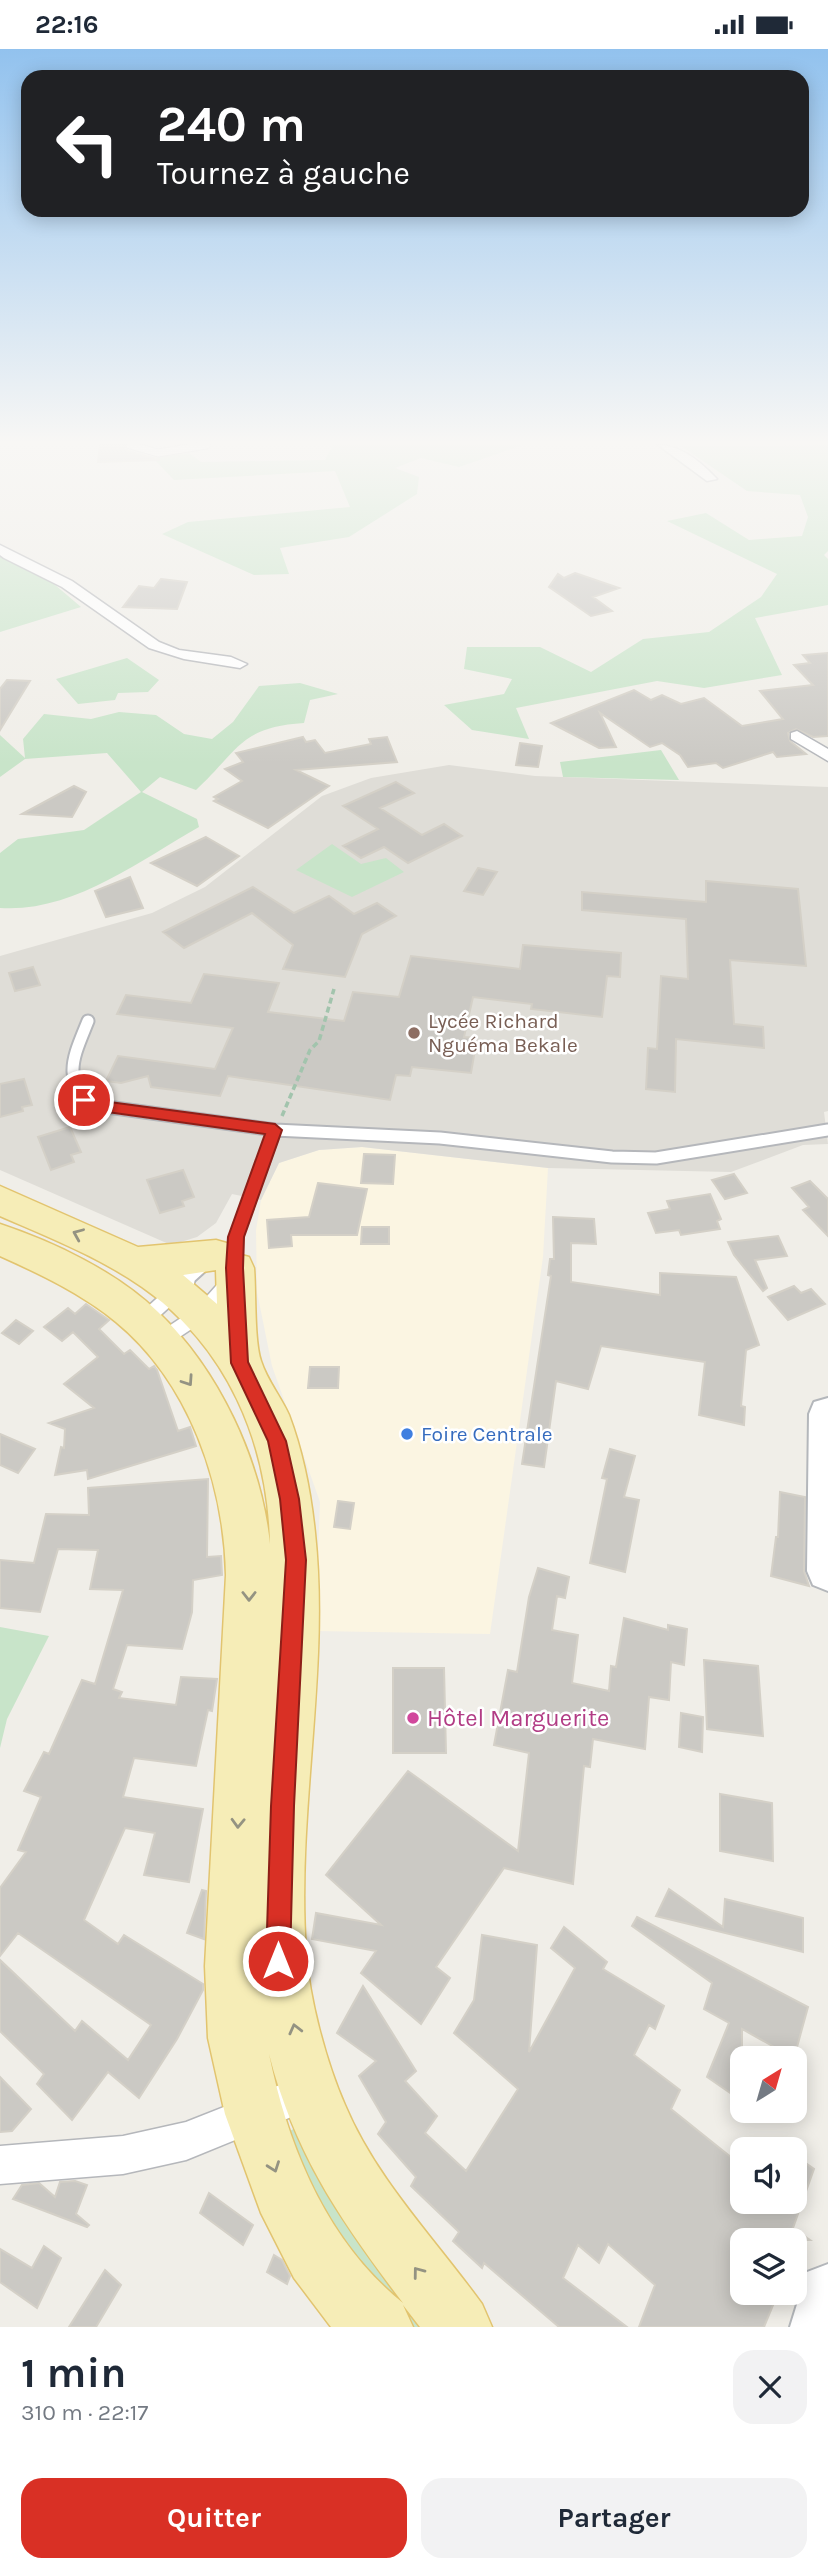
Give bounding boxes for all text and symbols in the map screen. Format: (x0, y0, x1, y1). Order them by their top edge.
text: 22:16 (35, 9, 99, 40)
text: 240 m (157, 96, 306, 153)
icon: left (42, 98, 133, 189)
text: Tournez à gauche (157, 155, 410, 192)
place label: Lycée Richard Nguéma Bekale (428, 1009, 578, 1057)
marker: Lycée Richard Nguéma Bekale (406, 1025, 422, 1041)
pin (54, 1070, 114, 1130)
icon: arrive (65, 1081, 103, 1119)
one-way arrow (72, 1228, 85, 1242)
one-way arrow (180, 1373, 192, 1386)
place label: Foire Centrale (421, 1422, 553, 1446)
marker: Foire Centrale (399, 1426, 415, 1442)
one-way arrow (241, 1591, 257, 1601)
place label: Hôtel Marguerite (427, 1704, 609, 1732)
marker: Hôtel Marguerite (405, 1710, 421, 1726)
one-way arrow (231, 1818, 246, 1829)
position arrow (241, 1924, 315, 1998)
one-way arrow (288, 2023, 303, 2035)
north arrow (730, 2046, 807, 2123)
map controls (730, 2046, 807, 2305)
button: sound (730, 2137, 807, 2214)
one-way arrow (266, 2161, 280, 2173)
button: layers (730, 2228, 807, 2305)
one-way arrow (413, 2268, 426, 2280)
text: 1 min (21, 2348, 126, 2398)
button: close (733, 2350, 807, 2424)
text: 310 m · 22:17 (21, 2399, 148, 2426)
button: Quitter (21, 2478, 407, 2558)
button: Partager (421, 2478, 807, 2558)

